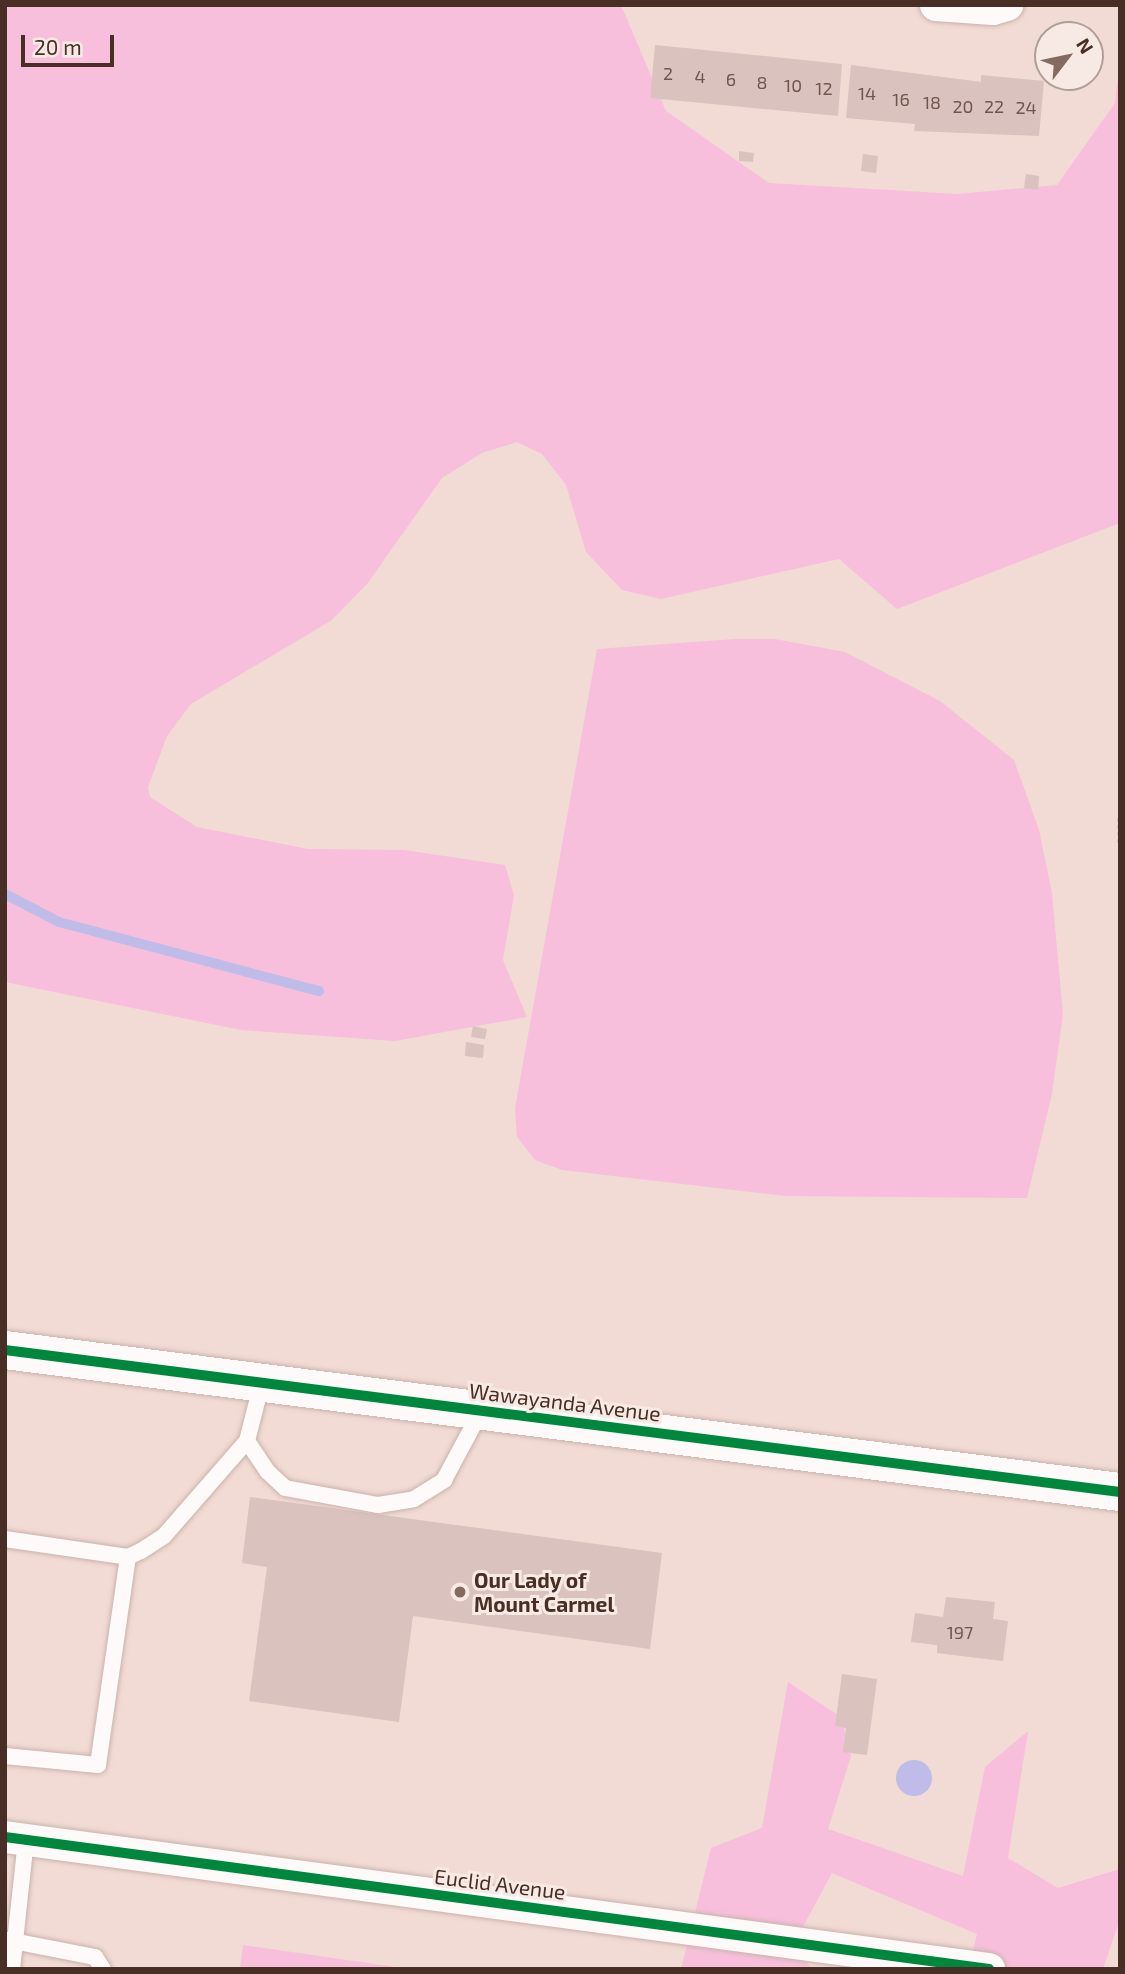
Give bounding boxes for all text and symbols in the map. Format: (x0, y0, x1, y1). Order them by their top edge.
scale bar (24, 21, 117, 65)
north arrow (1034, 21, 1104, 91)
text: 20 m (34, 34, 82, 59)
text: N (1072, 34, 1099, 58)
house number: 2 (663, 62, 673, 84)
house number: 4 (694, 65, 706, 87)
house number: 6 (726, 68, 736, 90)
house number: 8 (757, 71, 767, 93)
house number: 10 (784, 74, 802, 96)
house number: 12 (815, 77, 833, 99)
house number: 14 (858, 82, 876, 104)
house number: 16 (892, 88, 910, 110)
house number: 18 (923, 91, 941, 113)
house number: 20 (953, 95, 973, 117)
house number: 22 (984, 95, 1004, 117)
house number: 24 (1015, 96, 1037, 118)
street label: Wawayanda Avenue (468, 1378, 662, 1426)
place label: Our Lady of Mount Carmel (474, 1567, 614, 1617)
marker: Our Lady of Mount Carmel (452, 1584, 468, 1600)
house number: 197 (947, 1621, 973, 1643)
street label: Euclid Avenue (433, 1863, 567, 1905)

